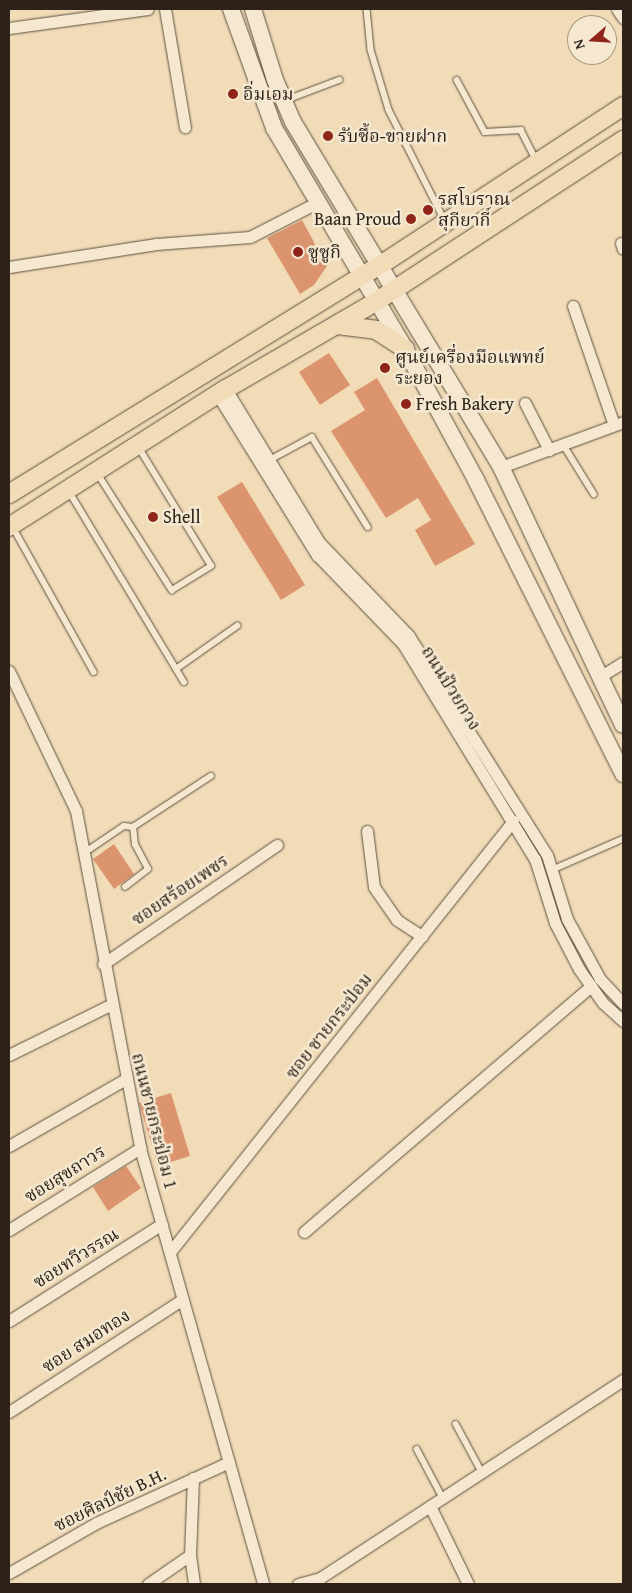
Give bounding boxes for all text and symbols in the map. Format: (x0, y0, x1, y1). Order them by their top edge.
north arrow (567, 15, 617, 65)
text: N (568, 37, 590, 52)
place label: อิ่มเอม (243, 83, 294, 105)
marker: อิ่มเอม (227, 88, 239, 100)
place label: รับซื้อ-ขายฝาก (338, 125, 447, 147)
marker: รับซื้อ-ขายฝาก (322, 130, 334, 142)
place label: รสโบราณ สุกียากี์ (438, 189, 510, 232)
marker: รสโบราณ สุกียากี์ (422, 204, 434, 216)
place label: Baan Proud (314, 208, 401, 230)
marker: Baan Proud (405, 213, 417, 225)
place label: ซูซูกิ (308, 241, 341, 263)
marker: ซูซูกิ (292, 246, 304, 258)
place label: ศูนย์เครื่องมือแพทย์ ระยอง (395, 347, 545, 389)
marker: ศูนย์เครื่องมือแพทย์ ระยอง (379, 362, 391, 374)
place label: Fresh Bakery (416, 393, 514, 415)
marker: Fresh Bakery (400, 398, 412, 410)
place label: Shell (163, 506, 200, 528)
marker: Shell (147, 511, 159, 523)
street label: ถนนป้วยกวง (417, 642, 485, 734)
street label: ซอยสร้อยเพชร (128, 850, 232, 930)
street label: ซอย ชายกระป่อม (281, 969, 377, 1083)
street label: ถนนชายกระป่อม 1 (127, 1051, 181, 1191)
street label: ซอยสุขถาวร (20, 1141, 110, 1207)
street label: ซอยทวีวรรณ (29, 1223, 123, 1293)
street label: ซอย สมอทอง (38, 1305, 134, 1377)
street label: ซอยศิลป์ชัย B.H. (50, 1464, 170, 1536)

